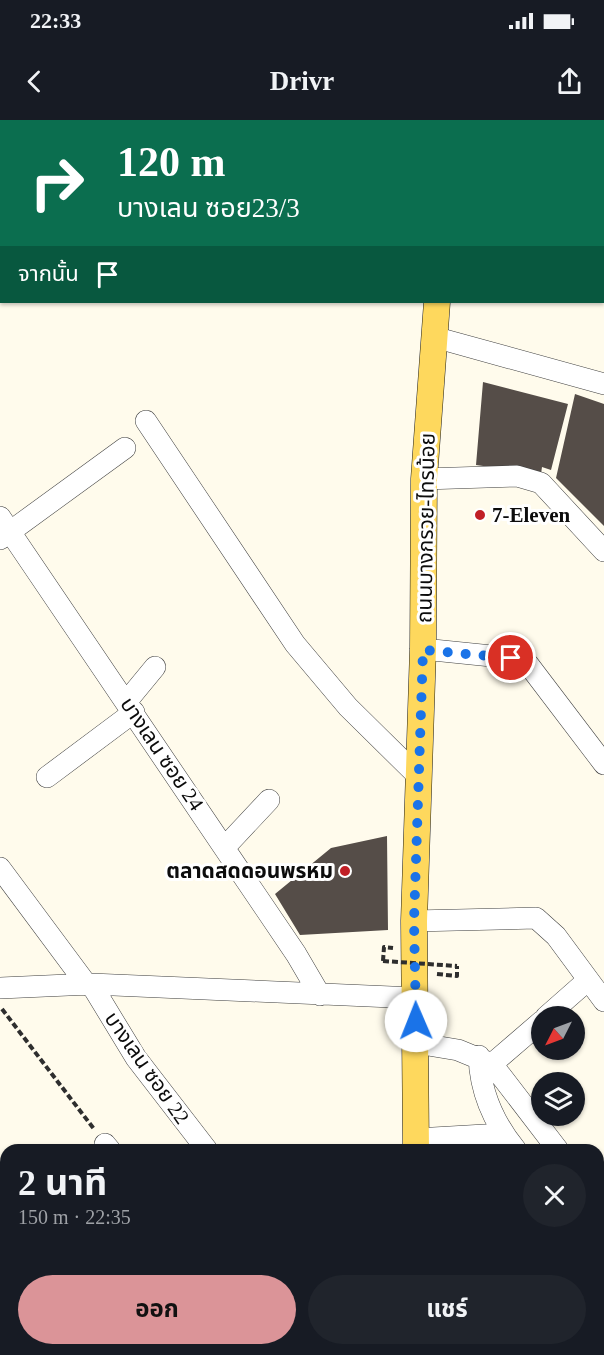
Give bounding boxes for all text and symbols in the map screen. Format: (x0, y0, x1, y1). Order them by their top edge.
text: 22:33 (30, 8, 81, 33)
icon: back (18, 65, 51, 98)
icon: share (553, 65, 586, 98)
text: Drivr (270, 66, 334, 96)
text: 120 m (117, 139, 226, 185)
icon: right (18, 144, 96, 222)
text: บางเลน ซอย23/3 (117, 193, 300, 223)
icon: arrive (91, 258, 124, 291)
text: จากนั้น (18, 261, 79, 286)
street label: ถนนบางกรวย-ไทรน้อย (412, 433, 440, 623)
place label: 7-Eleven (492, 503, 570, 527)
marker: 7-Eleven (473, 508, 487, 522)
pin (485, 632, 536, 683)
icon: arrive (494, 641, 527, 674)
street label: บางเลน ซอย 24 (115, 693, 209, 815)
place label: ตลาดสดดอนพรหม (166, 859, 333, 883)
marker: ตลาดสดดอนพรหม (338, 864, 352, 878)
position arrow (384, 989, 448, 1053)
north arrow (531, 1006, 585, 1060)
map controls (531, 1006, 585, 1126)
street label: บางเลน ซอย 22 (100, 1007, 194, 1129)
button: layers (531, 1072, 585, 1126)
text: 2 นาที (18, 1163, 107, 1203)
button: close (523, 1164, 586, 1227)
text: 150 m · 22:35 (18, 1206, 131, 1228)
button: ออก (18, 1275, 296, 1344)
button: แชร์ (308, 1275, 586, 1344)

